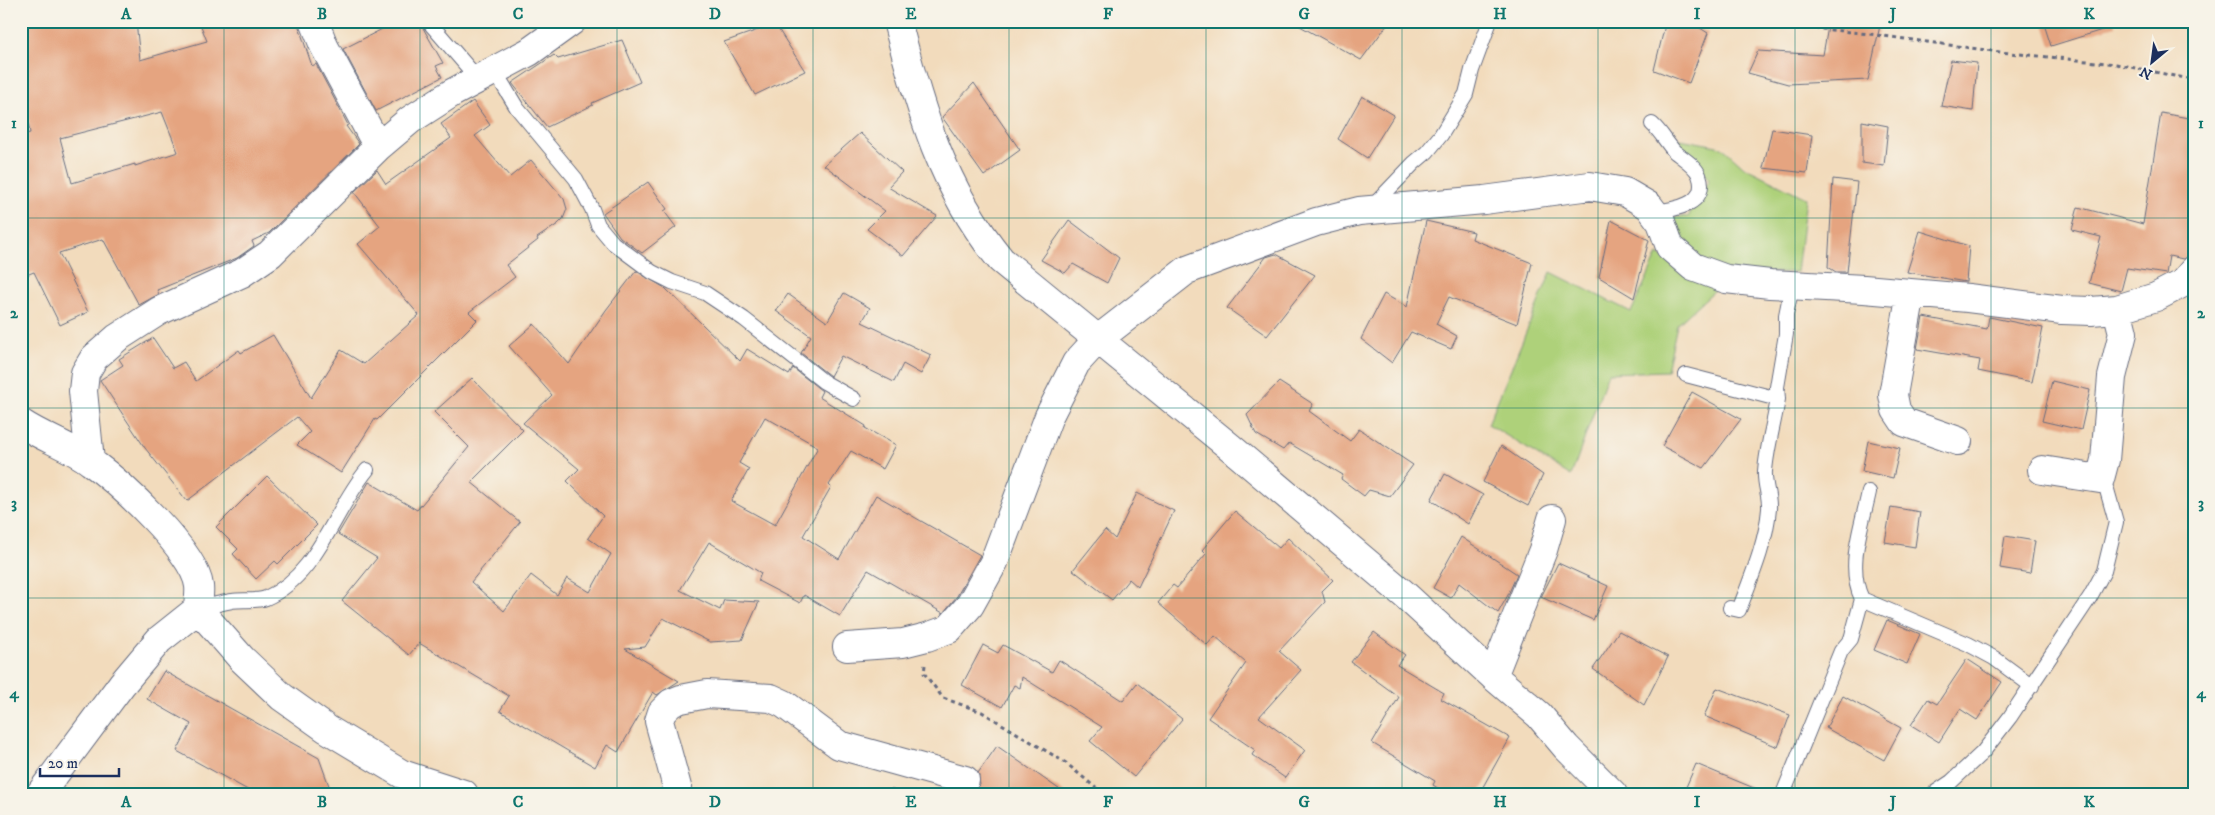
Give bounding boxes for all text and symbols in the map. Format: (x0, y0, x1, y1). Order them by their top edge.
text: A (120, 4, 132, 24)
text: B (317, 4, 327, 24)
text: C (513, 4, 523, 24)
text: D (709, 4, 721, 24)
text: E (905, 4, 917, 24)
text: F (1103, 4, 1113, 24)
text: G (1298, 4, 1310, 24)
text: H (1493, 4, 1507, 24)
text: I (1694, 4, 1701, 24)
text: J (1888, 4, 1897, 24)
text: K (2083, 4, 2095, 24)
north arrow (2128, 38, 2178, 88)
text: N (2136, 62, 2156, 83)
text: 1 (11, 113, 17, 133)
text: 1 (2198, 113, 2204, 133)
text: 2 (10, 303, 19, 323)
text: 2 (2197, 303, 2206, 323)
text: 3 (11, 493, 17, 513)
text: 3 (2198, 493, 2204, 513)
text: 4 (8, 683, 19, 703)
text: 4 (2195, 683, 2206, 703)
scale bar (40, 745, 119, 777)
text: 20 m (48, 754, 78, 773)
text: A (120, 792, 132, 812)
text: B (317, 792, 327, 812)
text: C (513, 792, 523, 812)
text: D (709, 792, 721, 812)
text: E (905, 792, 917, 812)
text: F (1103, 792, 1113, 812)
text: G (1298, 792, 1310, 812)
text: H (1493, 792, 1507, 812)
text: I (1694, 792, 1701, 812)
text: J (1888, 792, 1897, 812)
text: K (2083, 792, 2095, 812)

